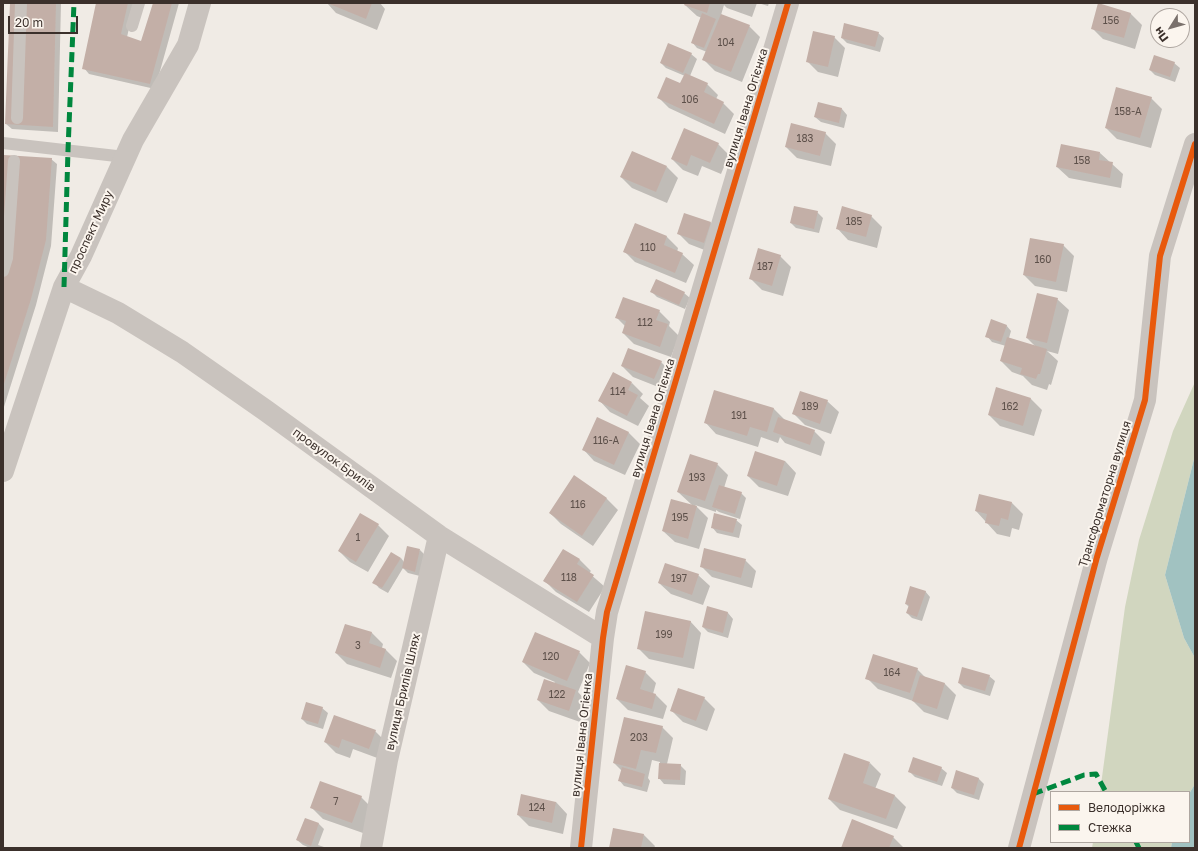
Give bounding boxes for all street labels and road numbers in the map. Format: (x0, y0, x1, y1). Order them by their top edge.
street label: вулиця Івана Огієнка (721, 46, 771, 170)
street label: проспект Миру (66, 188, 116, 276)
street label: вулиця Івана Огієнка (628, 356, 678, 480)
street label: Трансформаторна вулиця (1076, 419, 1134, 569)
street label: провулок Брилів (290, 425, 378, 495)
street label: вулиця Брилів Шлях (383, 632, 423, 752)
street label: вулиця Івана Огієнка (568, 672, 596, 798)

